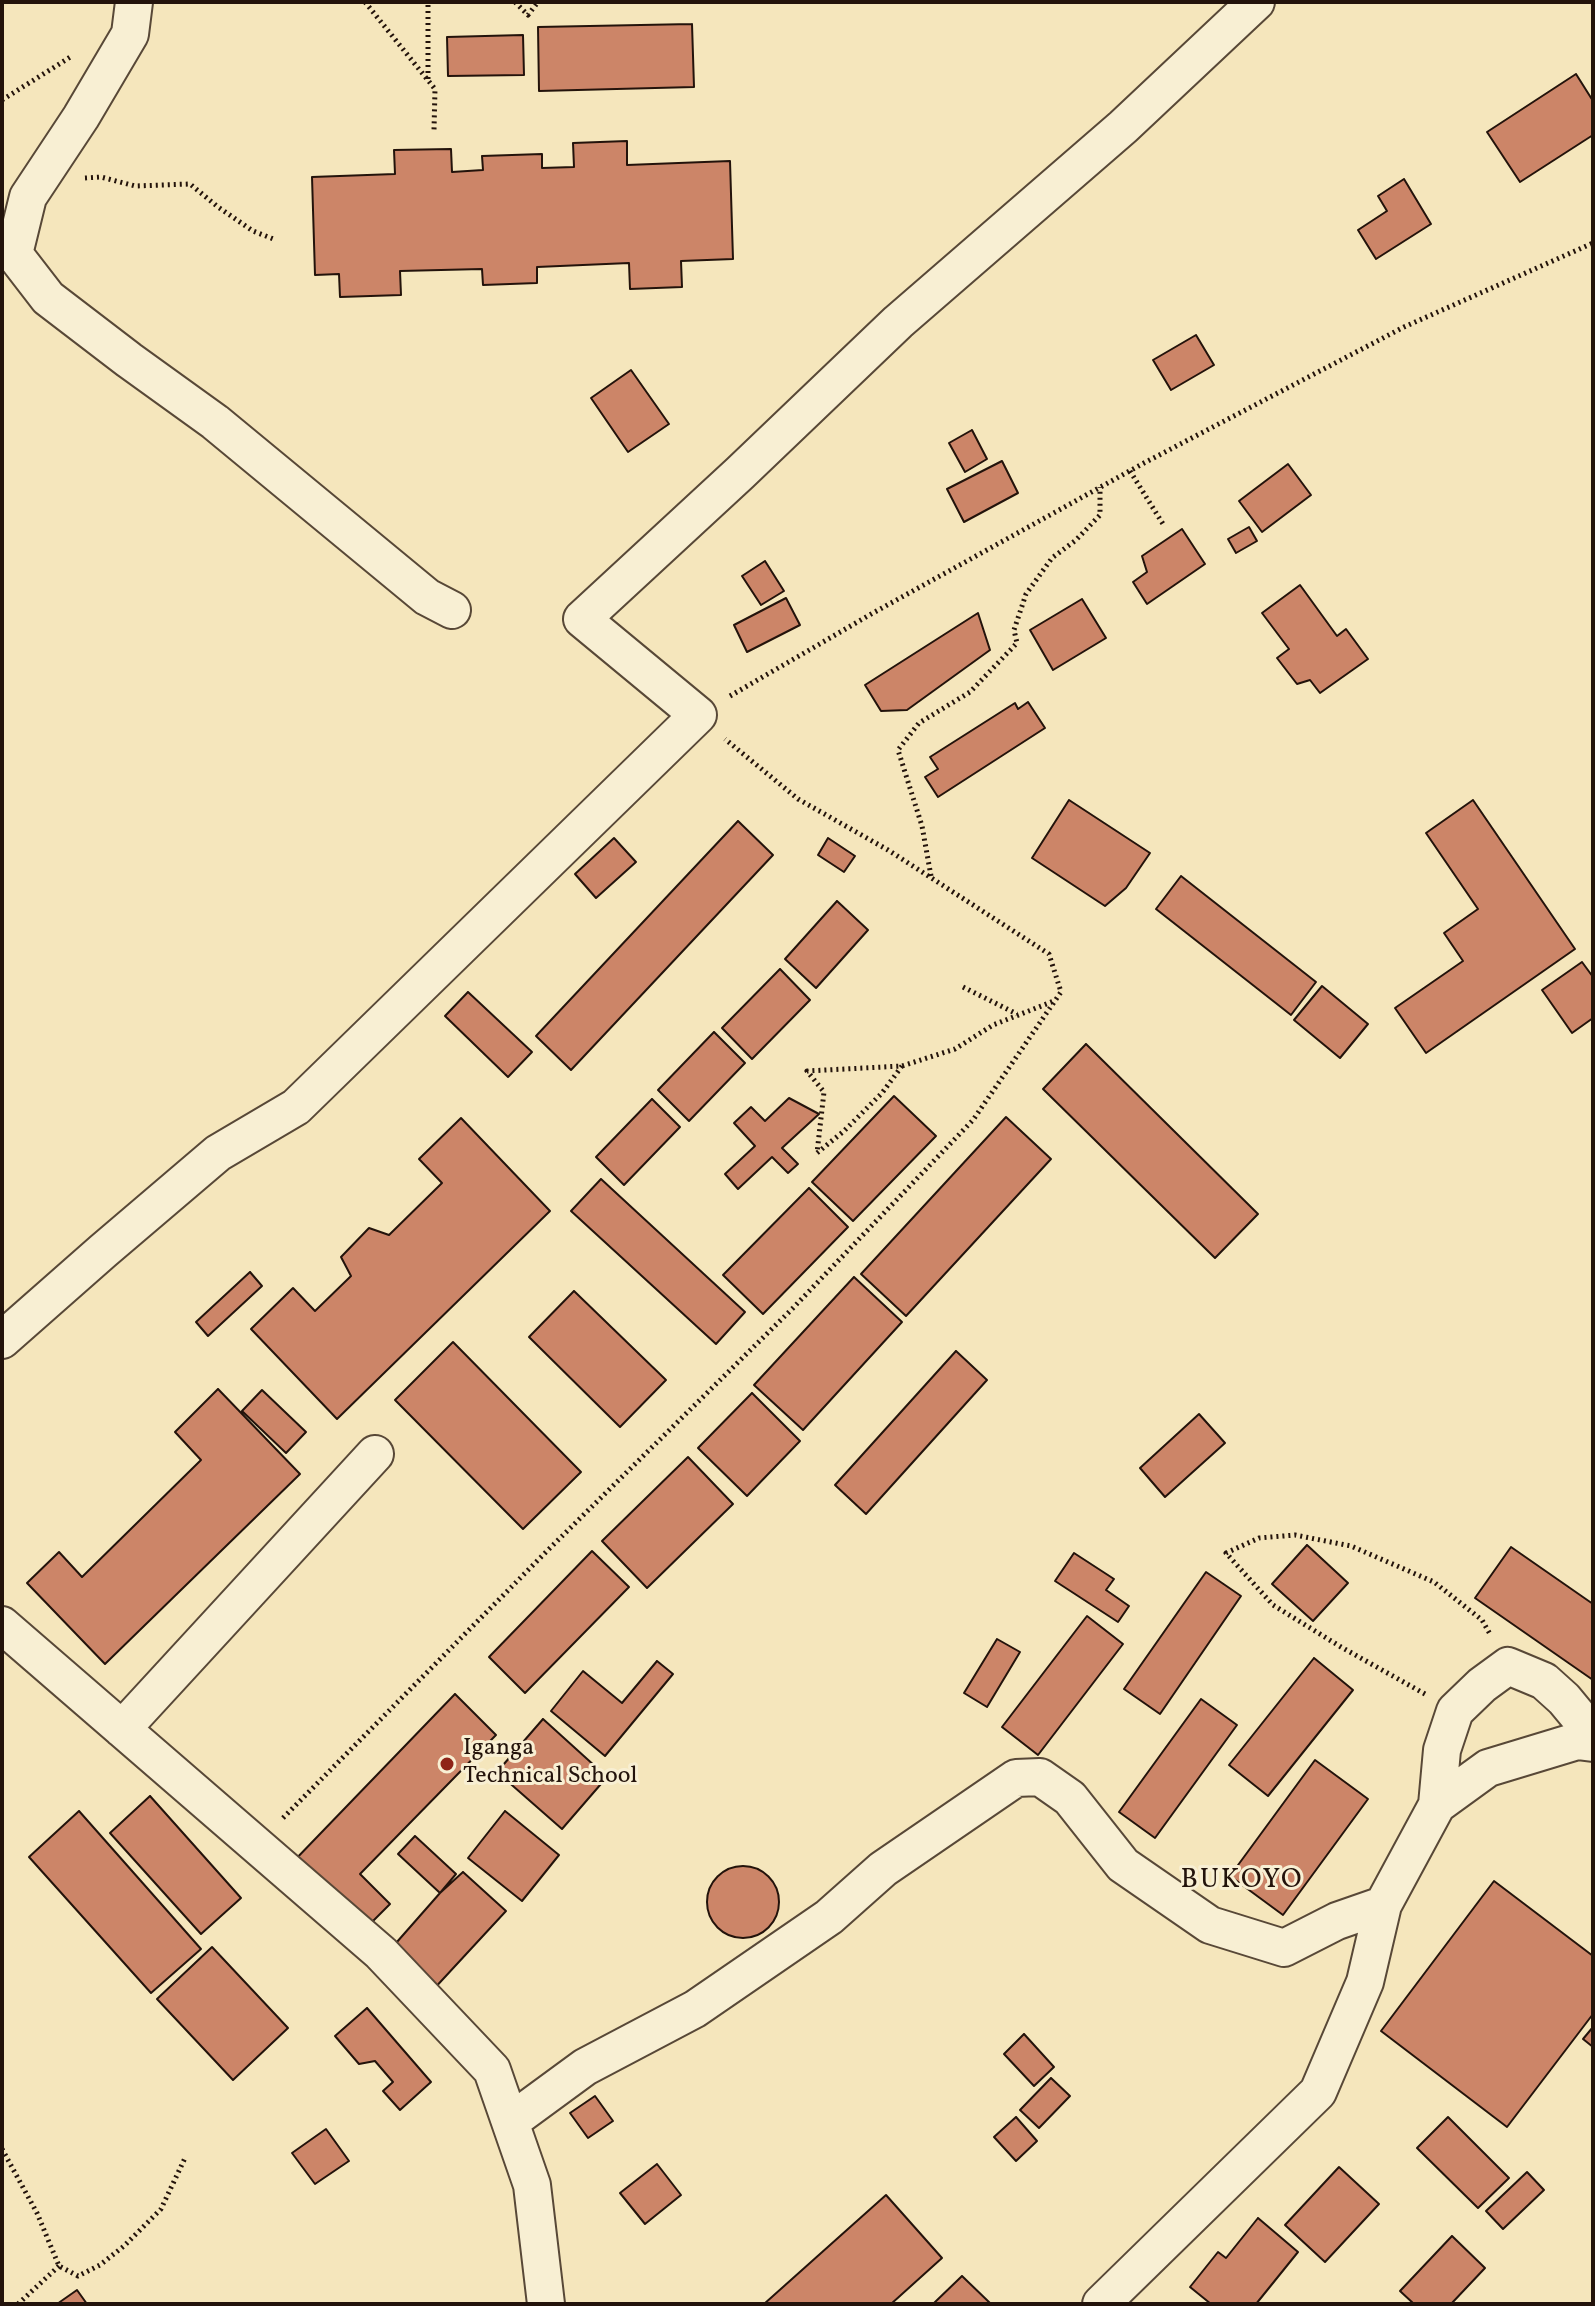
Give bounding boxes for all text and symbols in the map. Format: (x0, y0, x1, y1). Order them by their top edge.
place label: Iganga Technical School (463, 1736, 638, 1792)
marker: Iganga Technical School (438, 1755, 456, 1773)
district label: BUKOYO (1180, 1865, 1304, 1899)

